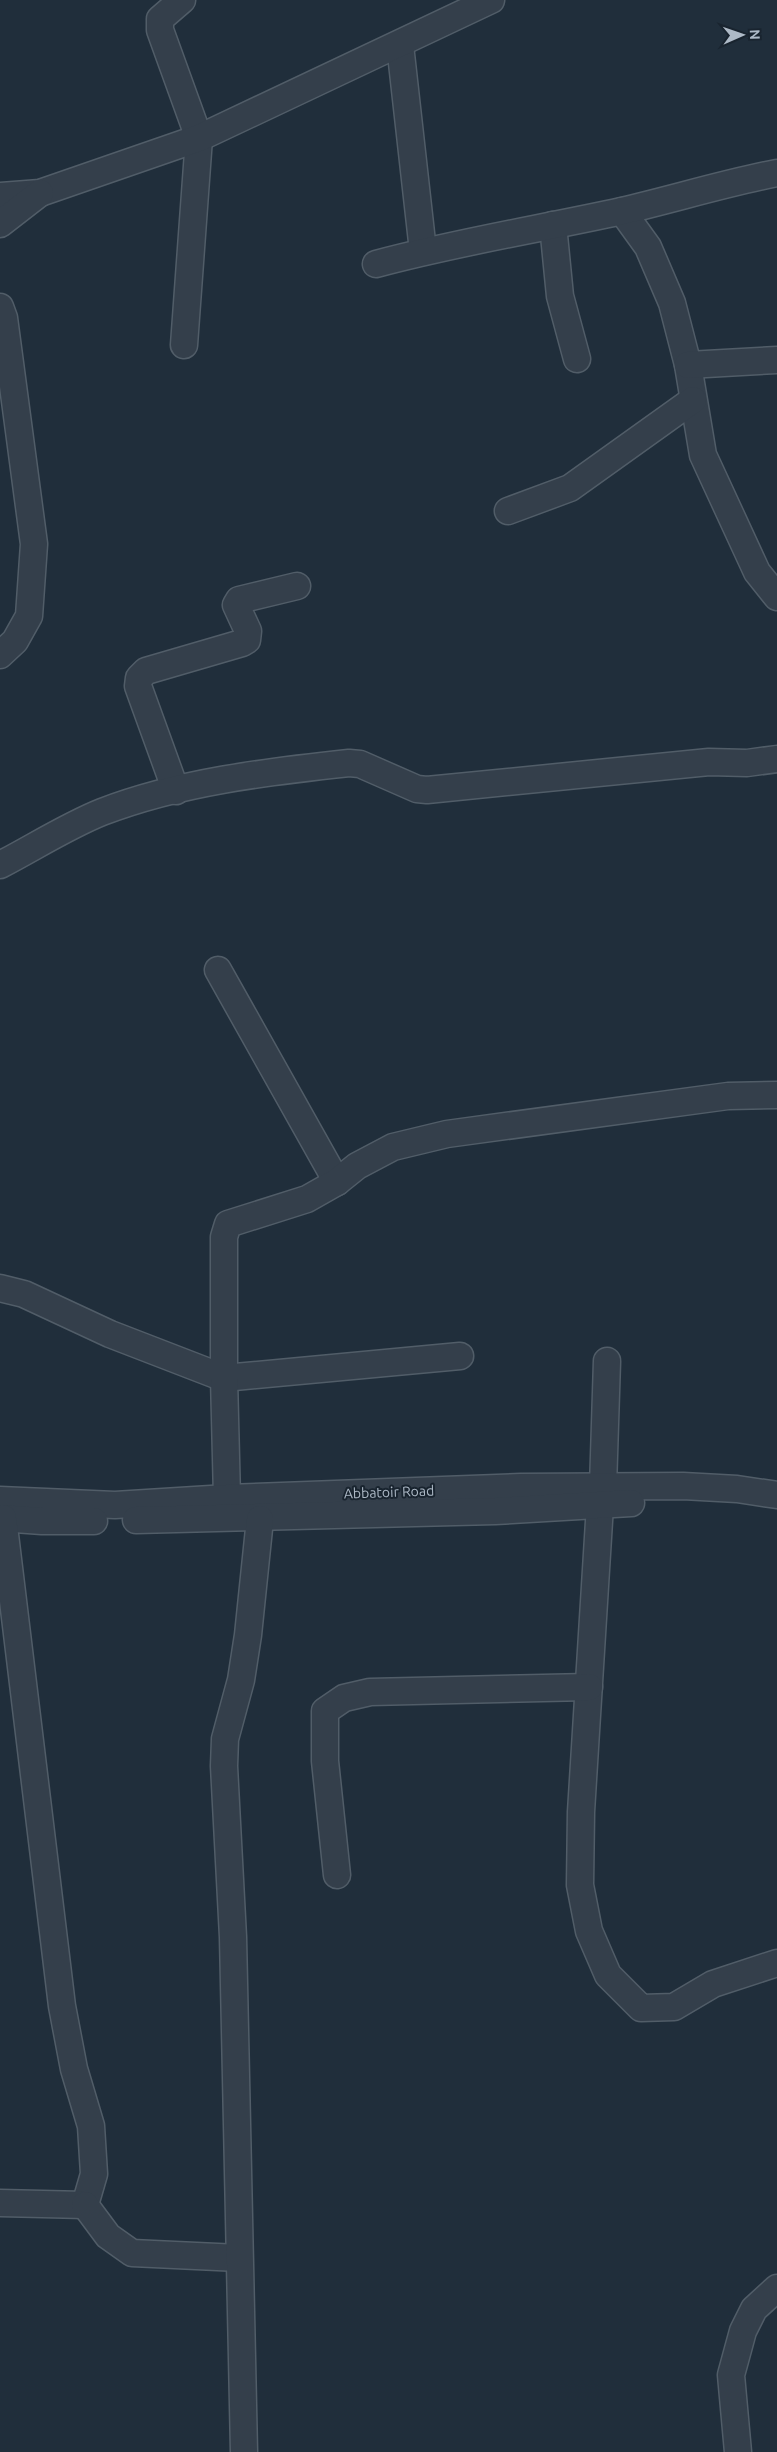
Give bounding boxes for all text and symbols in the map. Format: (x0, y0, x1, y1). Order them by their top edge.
north arrow (717, 10, 767, 60)
text: N (747, 29, 763, 40)
street label: Abbatoir Road (343, 1482, 435, 1502)

